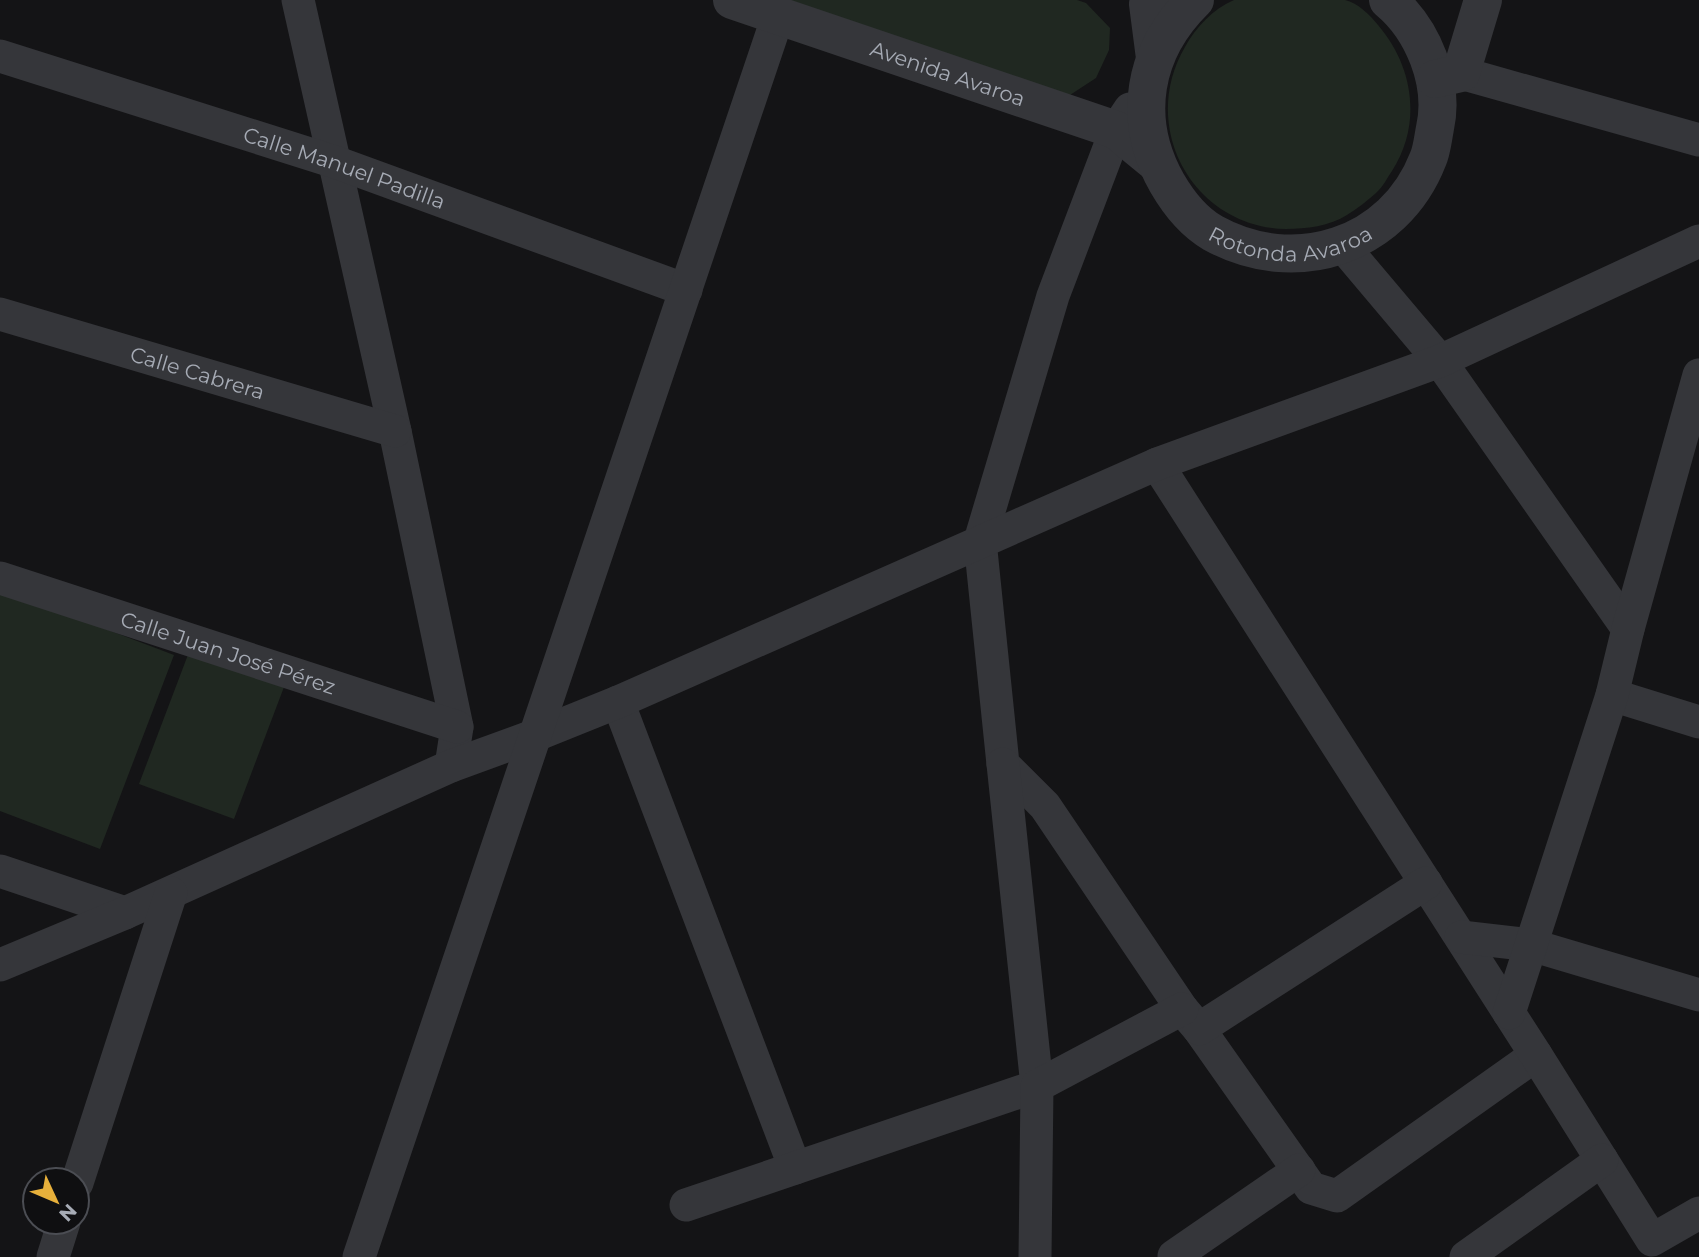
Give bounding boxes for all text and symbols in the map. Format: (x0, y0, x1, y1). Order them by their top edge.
street label: Avenida Avaroa (867, 35, 1029, 111)
street label: Calle Manuel Padilla (240, 121, 449, 214)
street label: Rotonda Avaroa (1208, 212, 1376, 238)
text: Rotonda Avaroa (1205, 220, 1376, 266)
street label: Calle Cabrera (127, 341, 268, 404)
street label: Calle Juan José Pérez (118, 606, 339, 699)
north arrow (21, 1166, 91, 1236)
text: N (54, 1199, 81, 1226)

